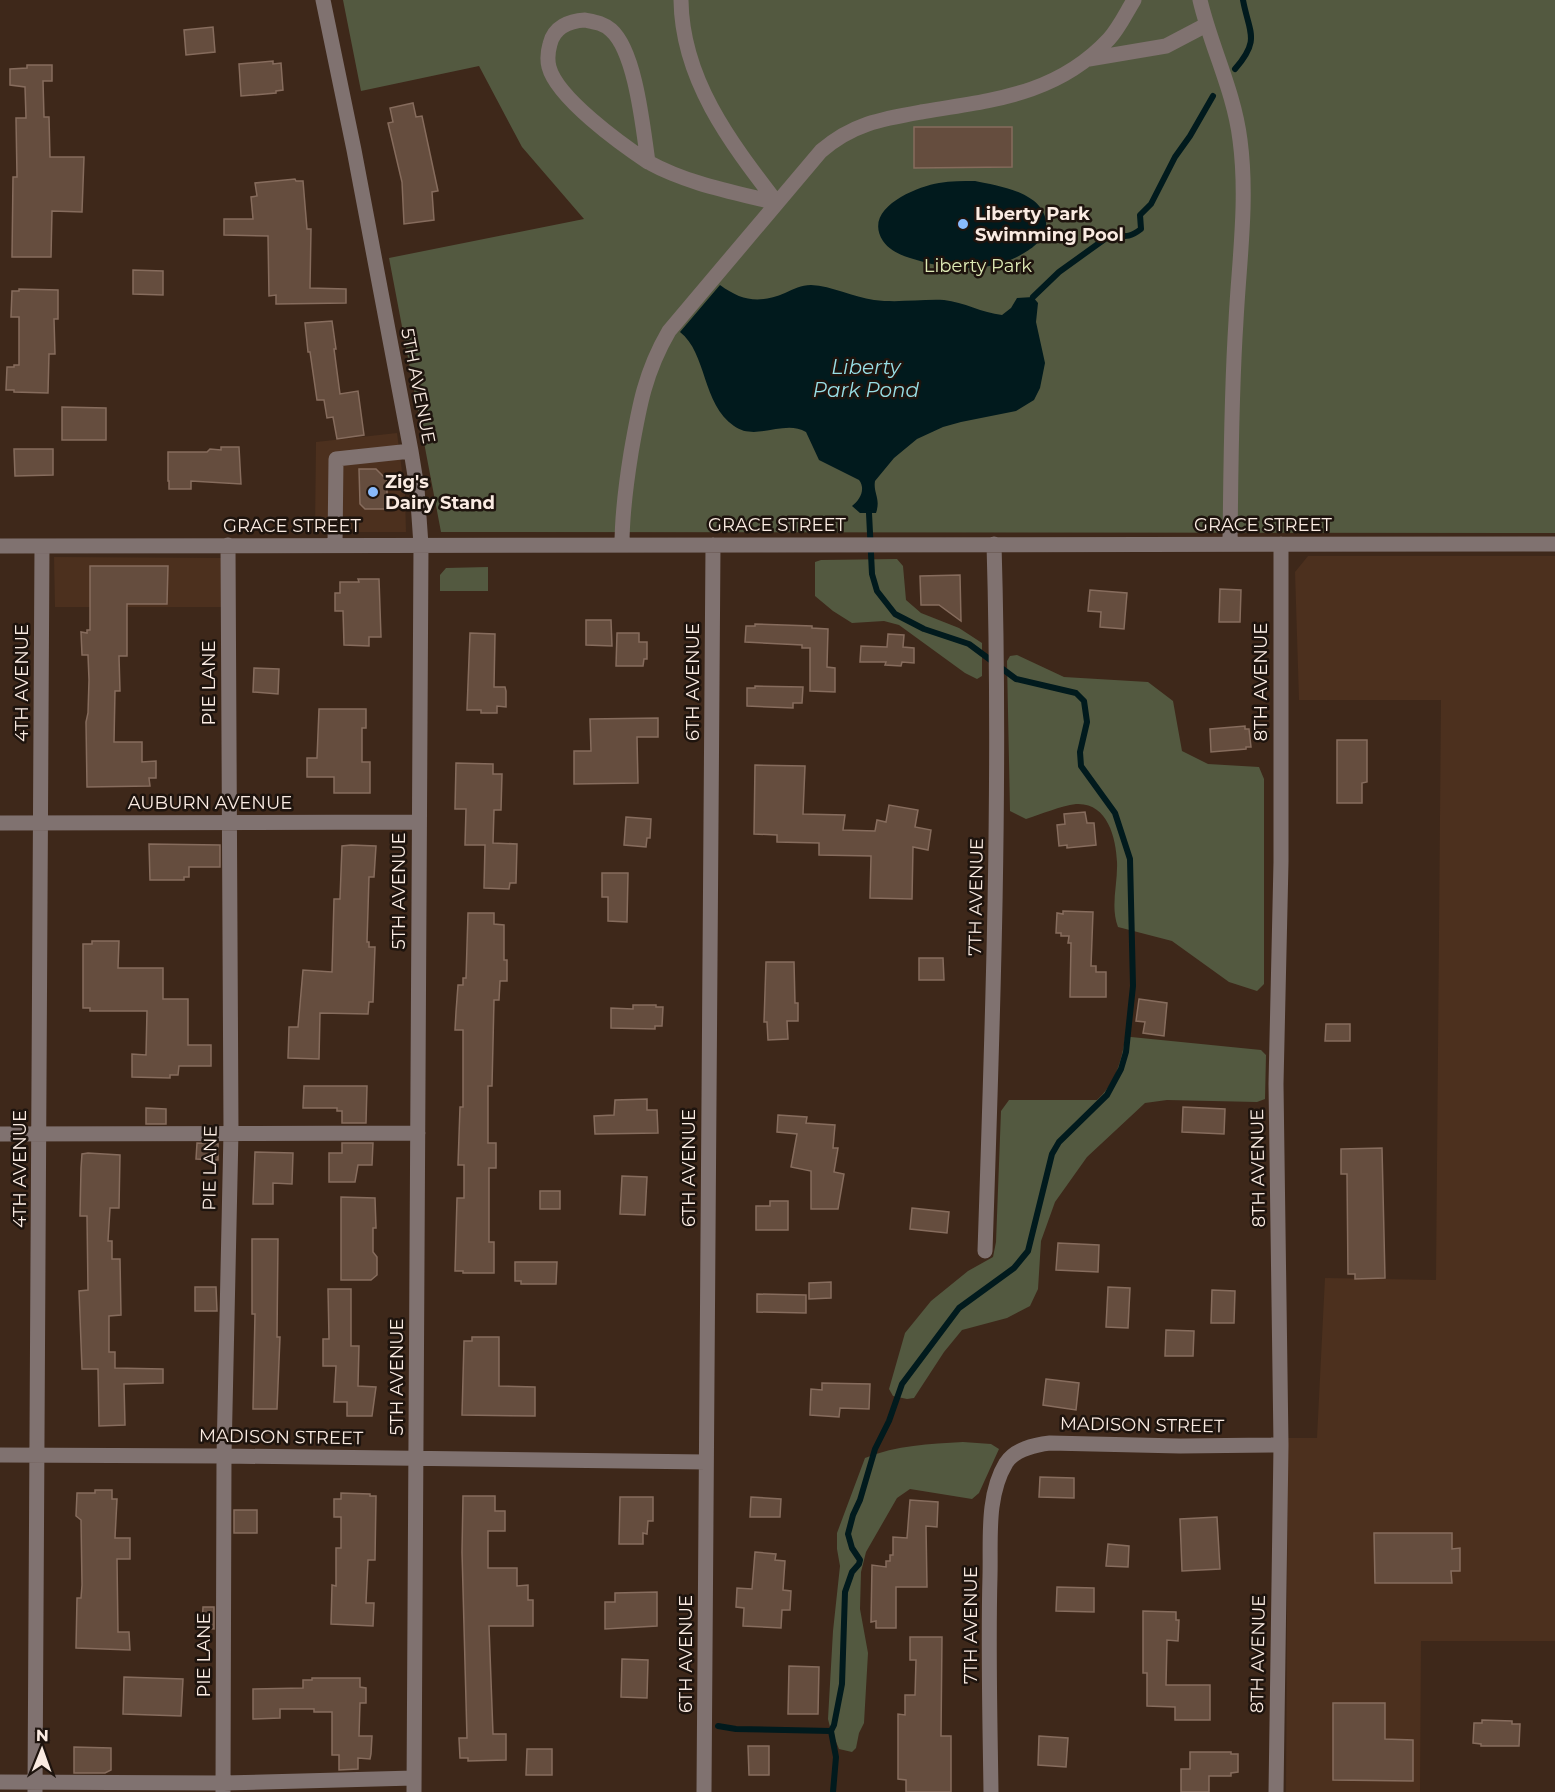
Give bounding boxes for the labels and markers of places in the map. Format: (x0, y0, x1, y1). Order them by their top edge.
place label: Liberty Park Swimming Pool (975, 203, 1124, 246)
marker: Liberty Park Swimming Pool (956, 217, 970, 231)
place label: Zig's Dairy Stand (385, 471, 495, 514)
marker: Zig's Dairy Stand (366, 485, 380, 499)

